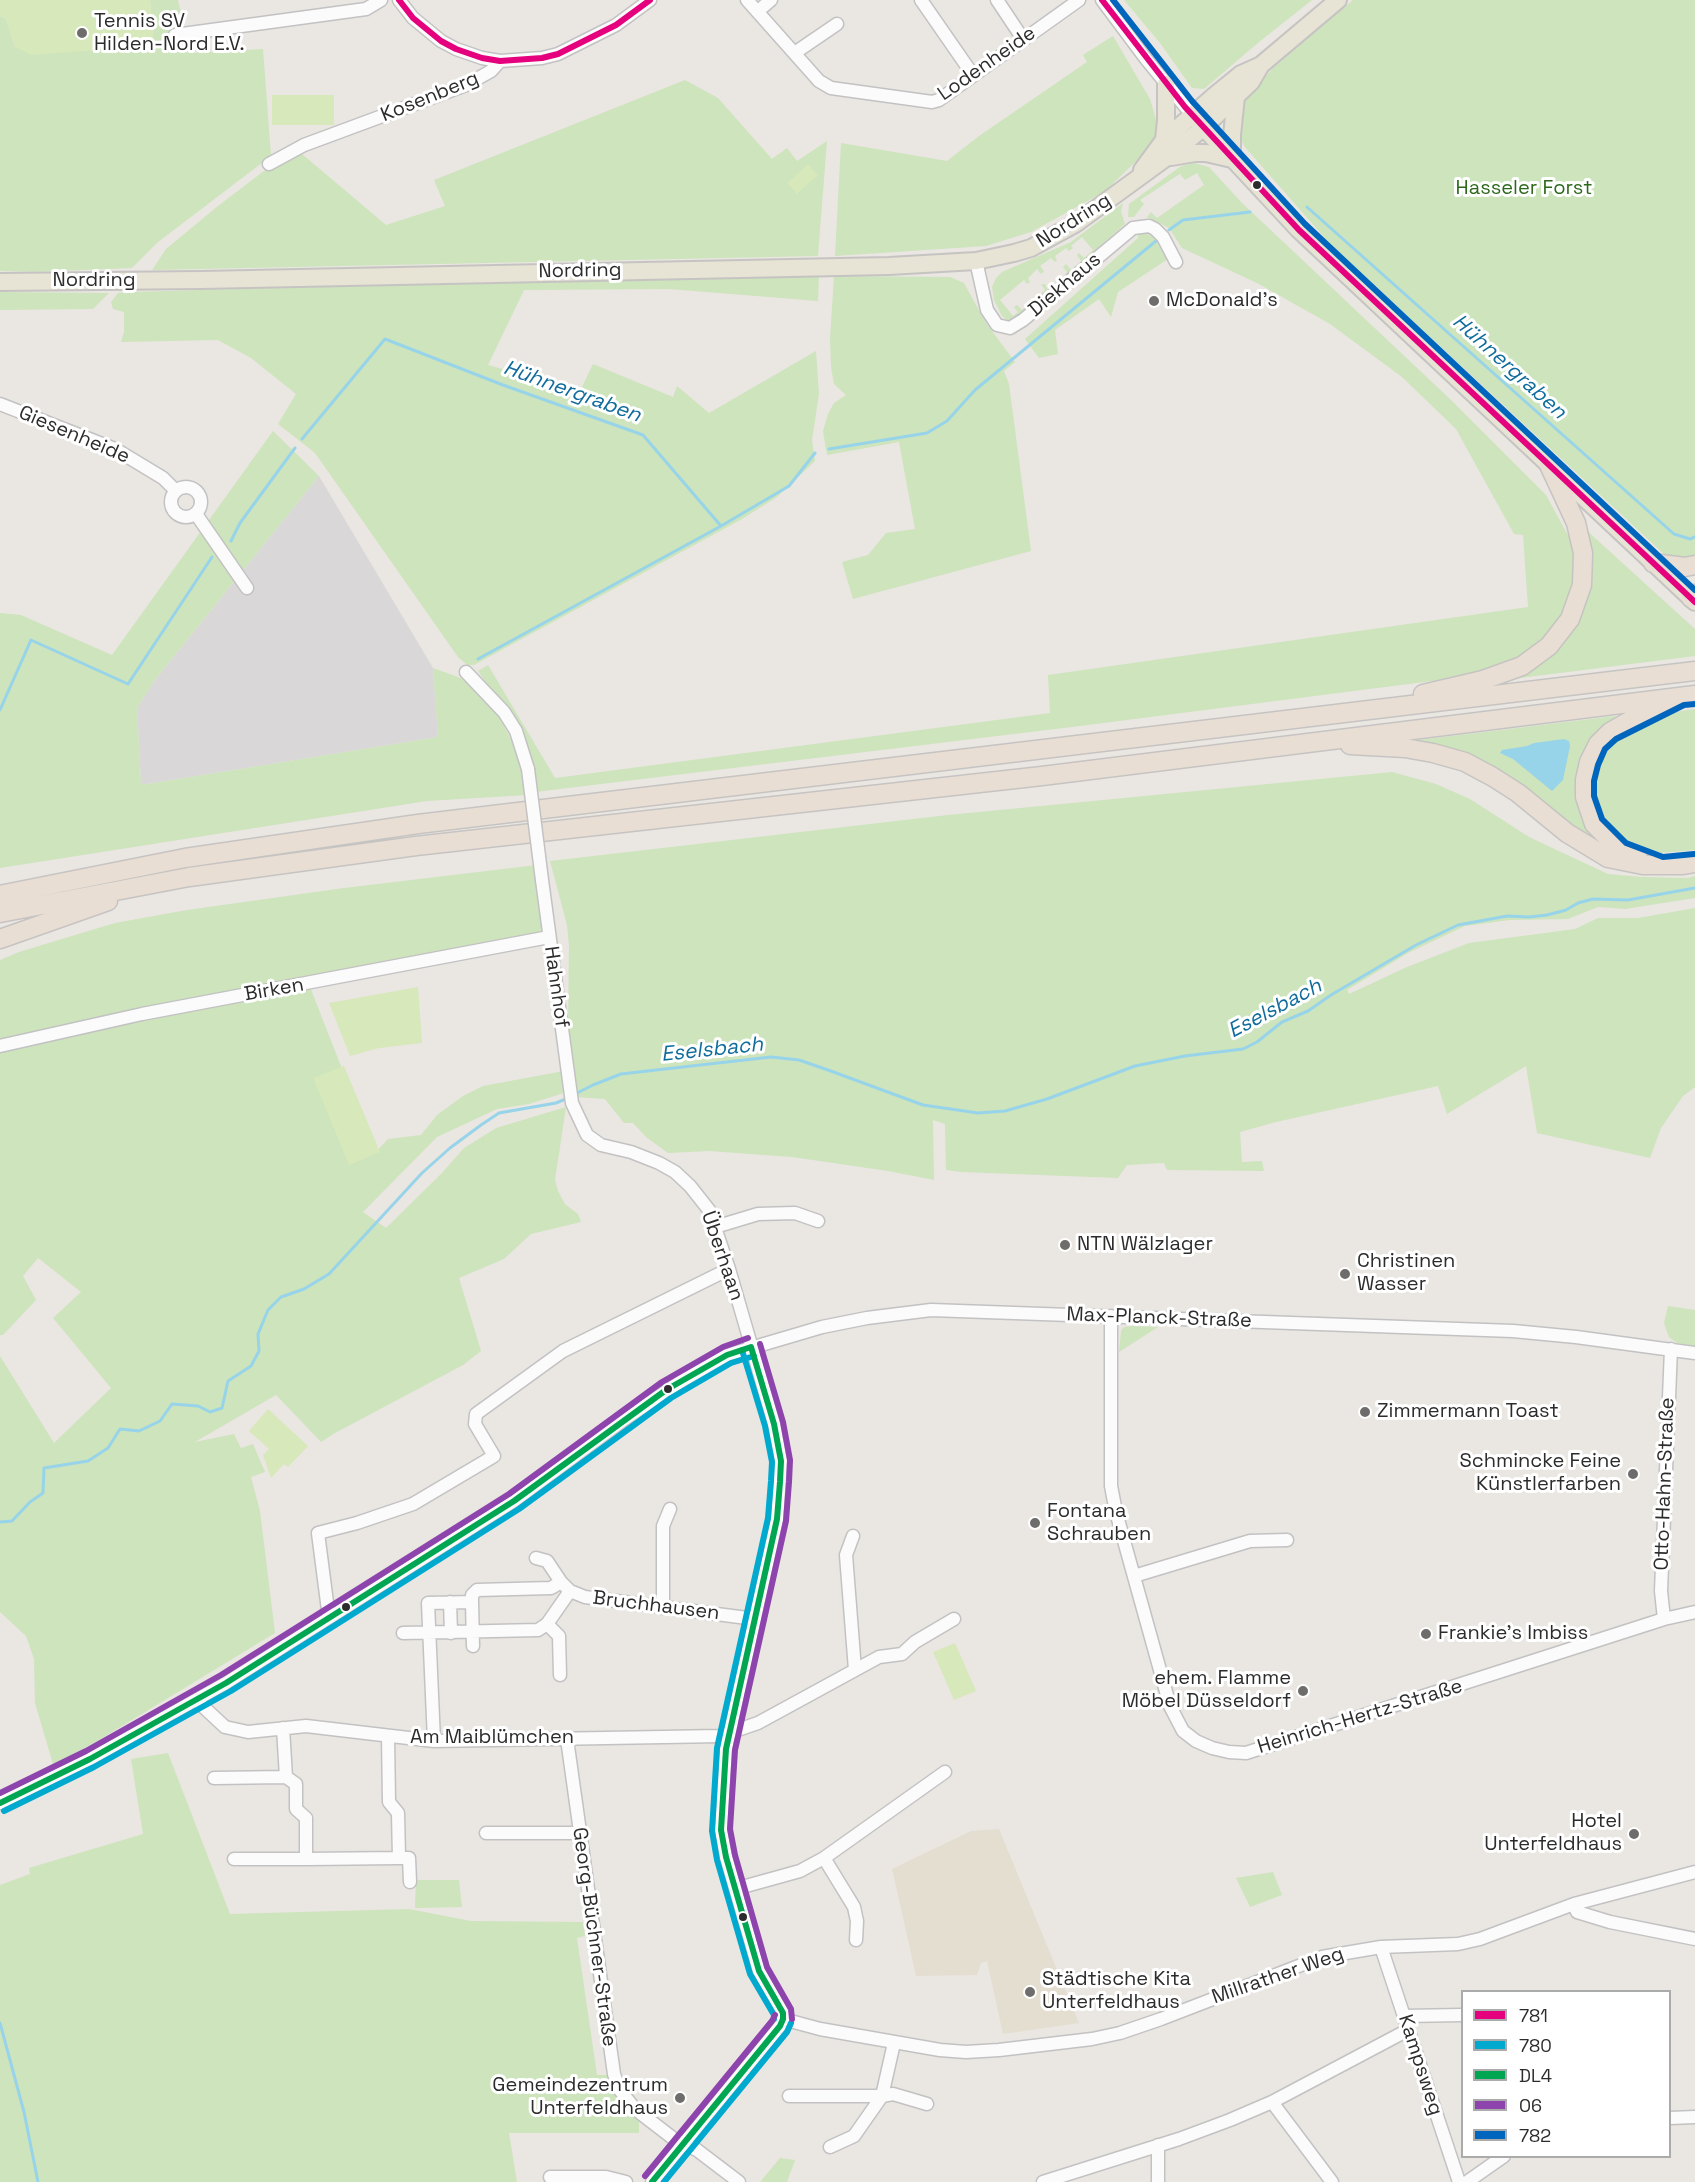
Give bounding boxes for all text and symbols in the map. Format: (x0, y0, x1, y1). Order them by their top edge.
place label: Tennis SV Hilden-Nord E.V. (94, 10, 245, 57)
street label: Lodenheide (933, 22, 1041, 106)
marker: Tennis SV Hilden-Nord E.V. (75, 26, 89, 40)
street label: Kosenberg (378, 66, 482, 128)
park label: Hasseler Forst (1456, 177, 1592, 201)
unlabelled marker (1251, 179, 1263, 191)
street label: Nordring (1032, 189, 1116, 253)
street label: Diekhaus (1024, 248, 1106, 322)
street label: Nordring (538, 258, 622, 284)
street label: Nordring (52, 269, 136, 293)
place label: McDonald's (1166, 289, 1278, 313)
marker: McDonald's (1147, 294, 1161, 308)
water label: Hühnergraben (1447, 309, 1571, 425)
water label: Hühnergraben (500, 355, 644, 429)
street label: Giesenheide (15, 401, 133, 469)
street label: Hahnhof (538, 945, 574, 1029)
street label: Birken (242, 973, 306, 1007)
water label: Eselsbach (1224, 974, 1326, 1044)
water label: Eselsbach (660, 1032, 764, 1068)
street label: Überhaan (695, 1208, 749, 1304)
place label: NTN Wälzlager (1077, 1233, 1213, 1257)
marker: NTN Wälzlager (1058, 1238, 1072, 1252)
place label: Christinen Wasser (1357, 1250, 1455, 1297)
marker: Christinen Wasser (1338, 1267, 1352, 1281)
street label: Max-Planck-Straße (1066, 1303, 1252, 1333)
unlabelled marker (662, 1383, 674, 1395)
street label: Otto-Hahn-Straße (1650, 1397, 1680, 1571)
place label: Zimmermann Toast (1377, 1400, 1559, 1424)
marker: Zimmermann Toast (1358, 1405, 1372, 1419)
place label: Schmincke Feine Künstlerfarben (1459, 1450, 1621, 1497)
marker: Schmincke Feine Künstlerfarben (1626, 1467, 1640, 1481)
place label: Fontana Schrauben (1047, 1500, 1151, 1547)
marker: Fontana Schrauben (1028, 1516, 1042, 1530)
street label: Bruchhausen (591, 1586, 721, 1626)
unlabelled marker (340, 1601, 352, 1613)
place label: Frankie's Imbiss (1438, 1622, 1588, 1646)
marker: Frankie's Imbiss (1419, 1627, 1433, 1641)
place label: ehem. Flamme Möbel Düsseldorf (1122, 1667, 1291, 1714)
street label: Heinrich-Hertz-Straße (1255, 1674, 1465, 1760)
marker: ehem. Flamme Möbel Düsseldorf (1296, 1684, 1310, 1698)
street label: Am Maiblümchen (410, 1726, 574, 1750)
place label: Hotel Unterfeldhaus (1484, 1810, 1622, 1857)
street label: Georg-Büchner-Straße (567, 1826, 621, 2048)
marker: Hotel Unterfeldhaus (1627, 1827, 1641, 1841)
unlabelled marker (737, 1911, 749, 1923)
street label: Millrather Weg (1209, 1942, 1347, 2010)
place label: Städtische Kita Unterfeldhaus (1042, 1968, 1191, 2015)
marker: Städtische Kita Unterfeldhaus (1023, 1985, 1037, 1999)
legend (1461, 1990, 1671, 2158)
text: 781 (1519, 2004, 1548, 2027)
street label: Kampsweg (1392, 2012, 1448, 2118)
text: 780 (1519, 2034, 1552, 2057)
text: DL4 (1519, 2064, 1552, 2087)
place label: Gemeindezentrum Unterfeldhaus (492, 2074, 668, 2121)
marker: Gemeindezentrum Unterfeldhaus (673, 2091, 687, 2105)
text: O6 (1519, 2094, 1542, 2117)
text: 782 (1519, 2124, 1551, 2147)

